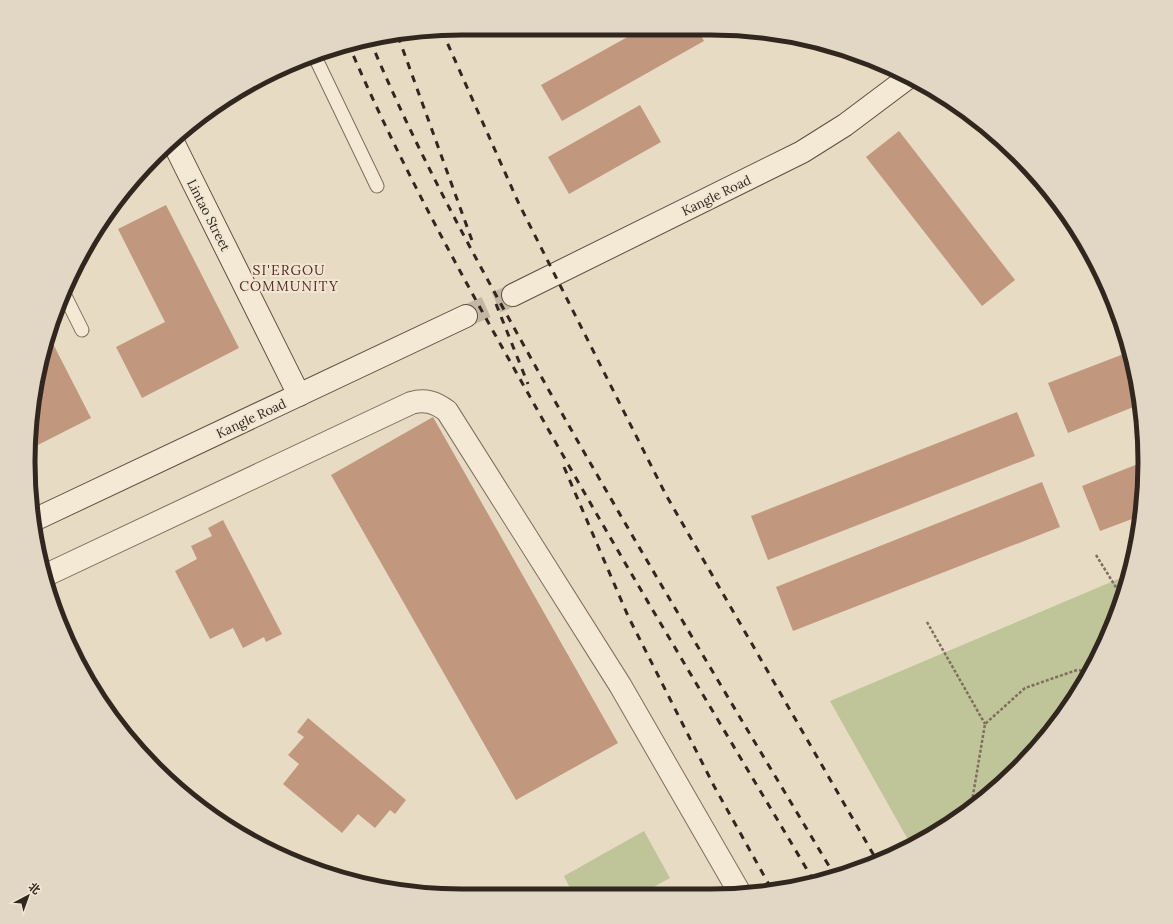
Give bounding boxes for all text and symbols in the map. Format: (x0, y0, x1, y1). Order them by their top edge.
street label: Kangle Road (679, 171, 754, 220)
street label: Lintao Street (183, 176, 234, 254)
district label: SI'ERGOU COMMUNITY (239, 261, 339, 295)
street label: Kangle Road (214, 395, 289, 442)
north arrow (8, 876, 48, 916)
text: 北 (26, 880, 43, 897)

